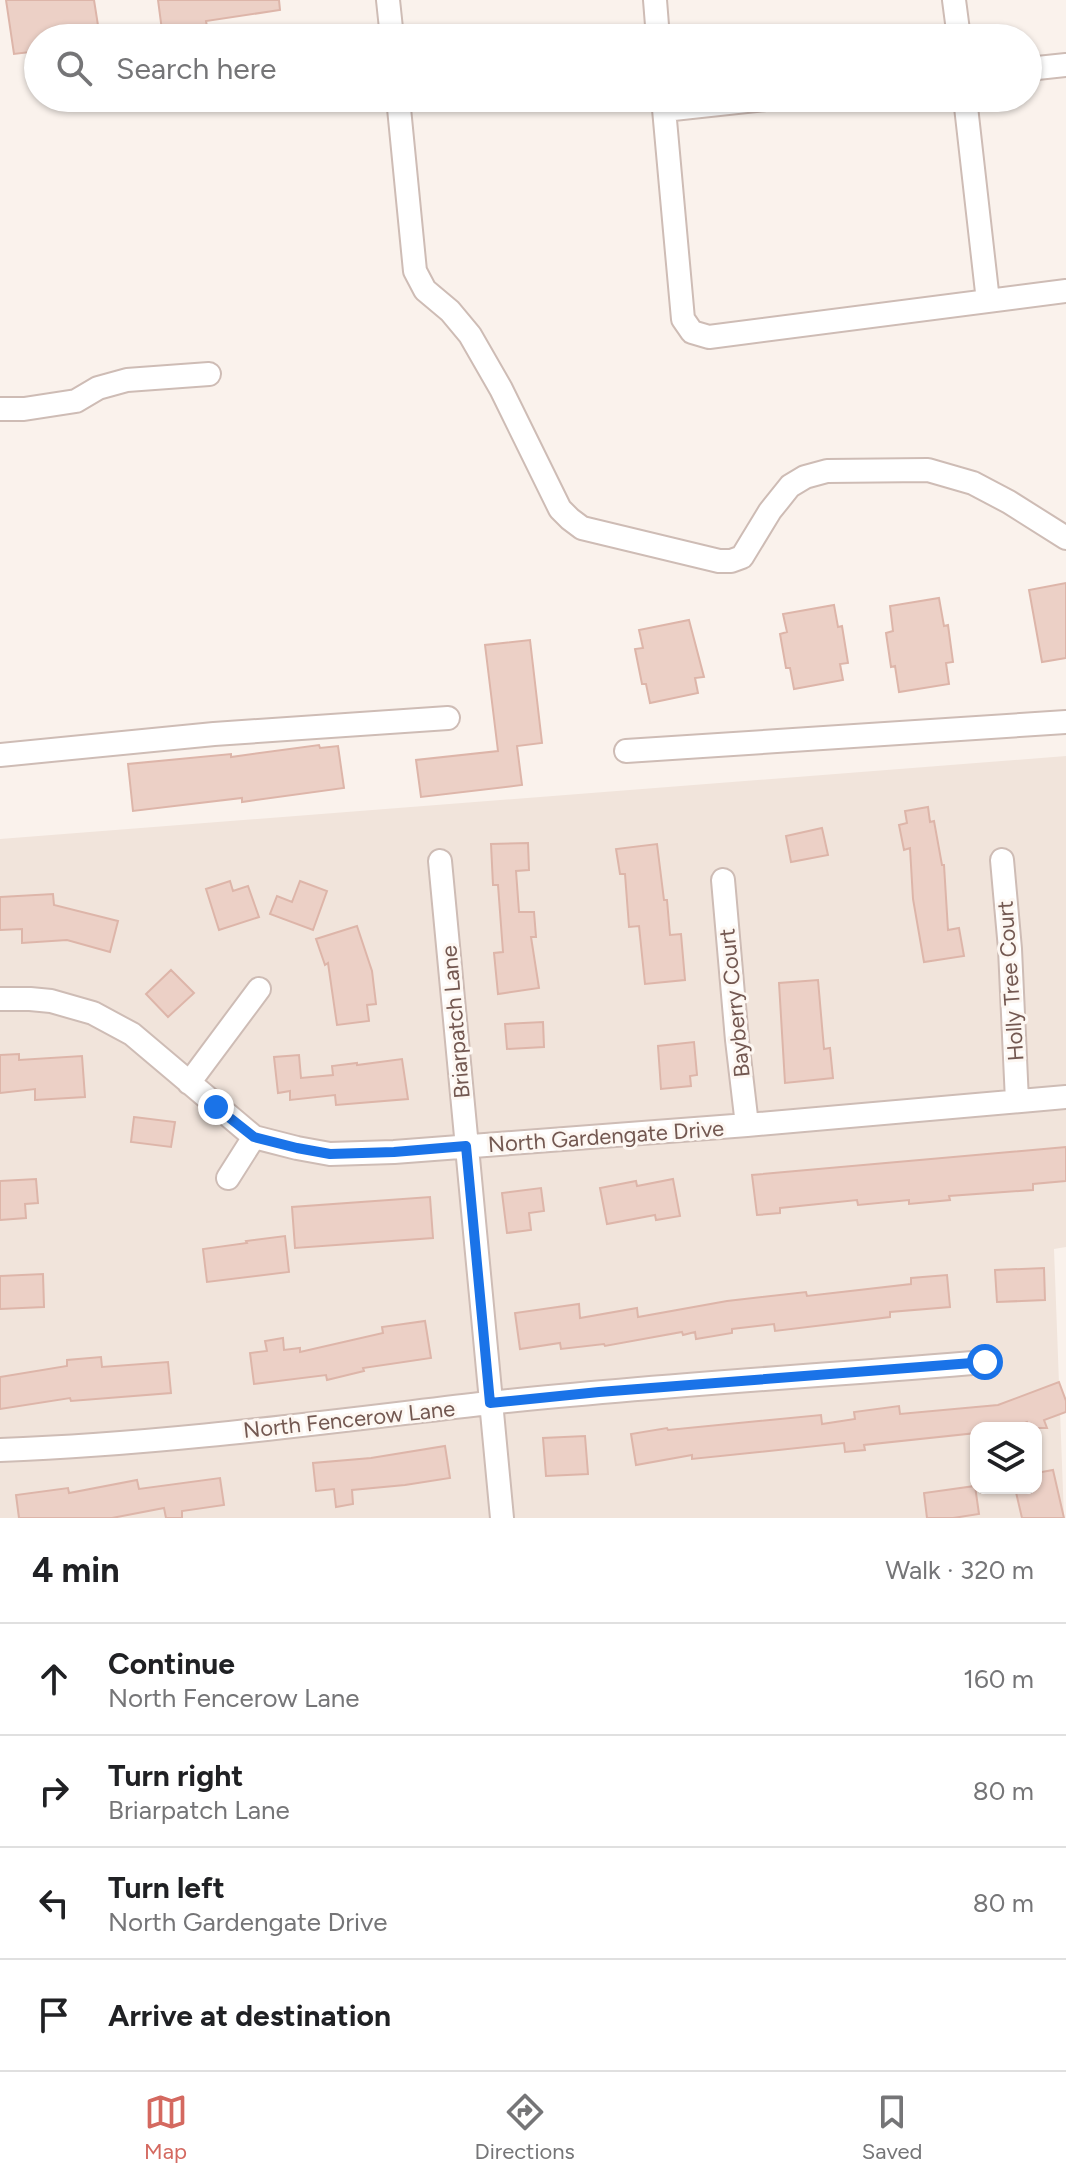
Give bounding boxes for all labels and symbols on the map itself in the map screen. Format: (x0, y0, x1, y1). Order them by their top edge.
street label: Holly Tree Court (991, 900, 1030, 1062)
street label: Bayberry Court (713, 927, 756, 1079)
street label: Briarpatch Lane (435, 944, 476, 1100)
route end (198, 1089, 234, 1125)
street label: North Gardengate Drive (487, 1115, 725, 1158)
route start (967, 1344, 1003, 1380)
street label: North Fencerow Lane (242, 1395, 456, 1444)

